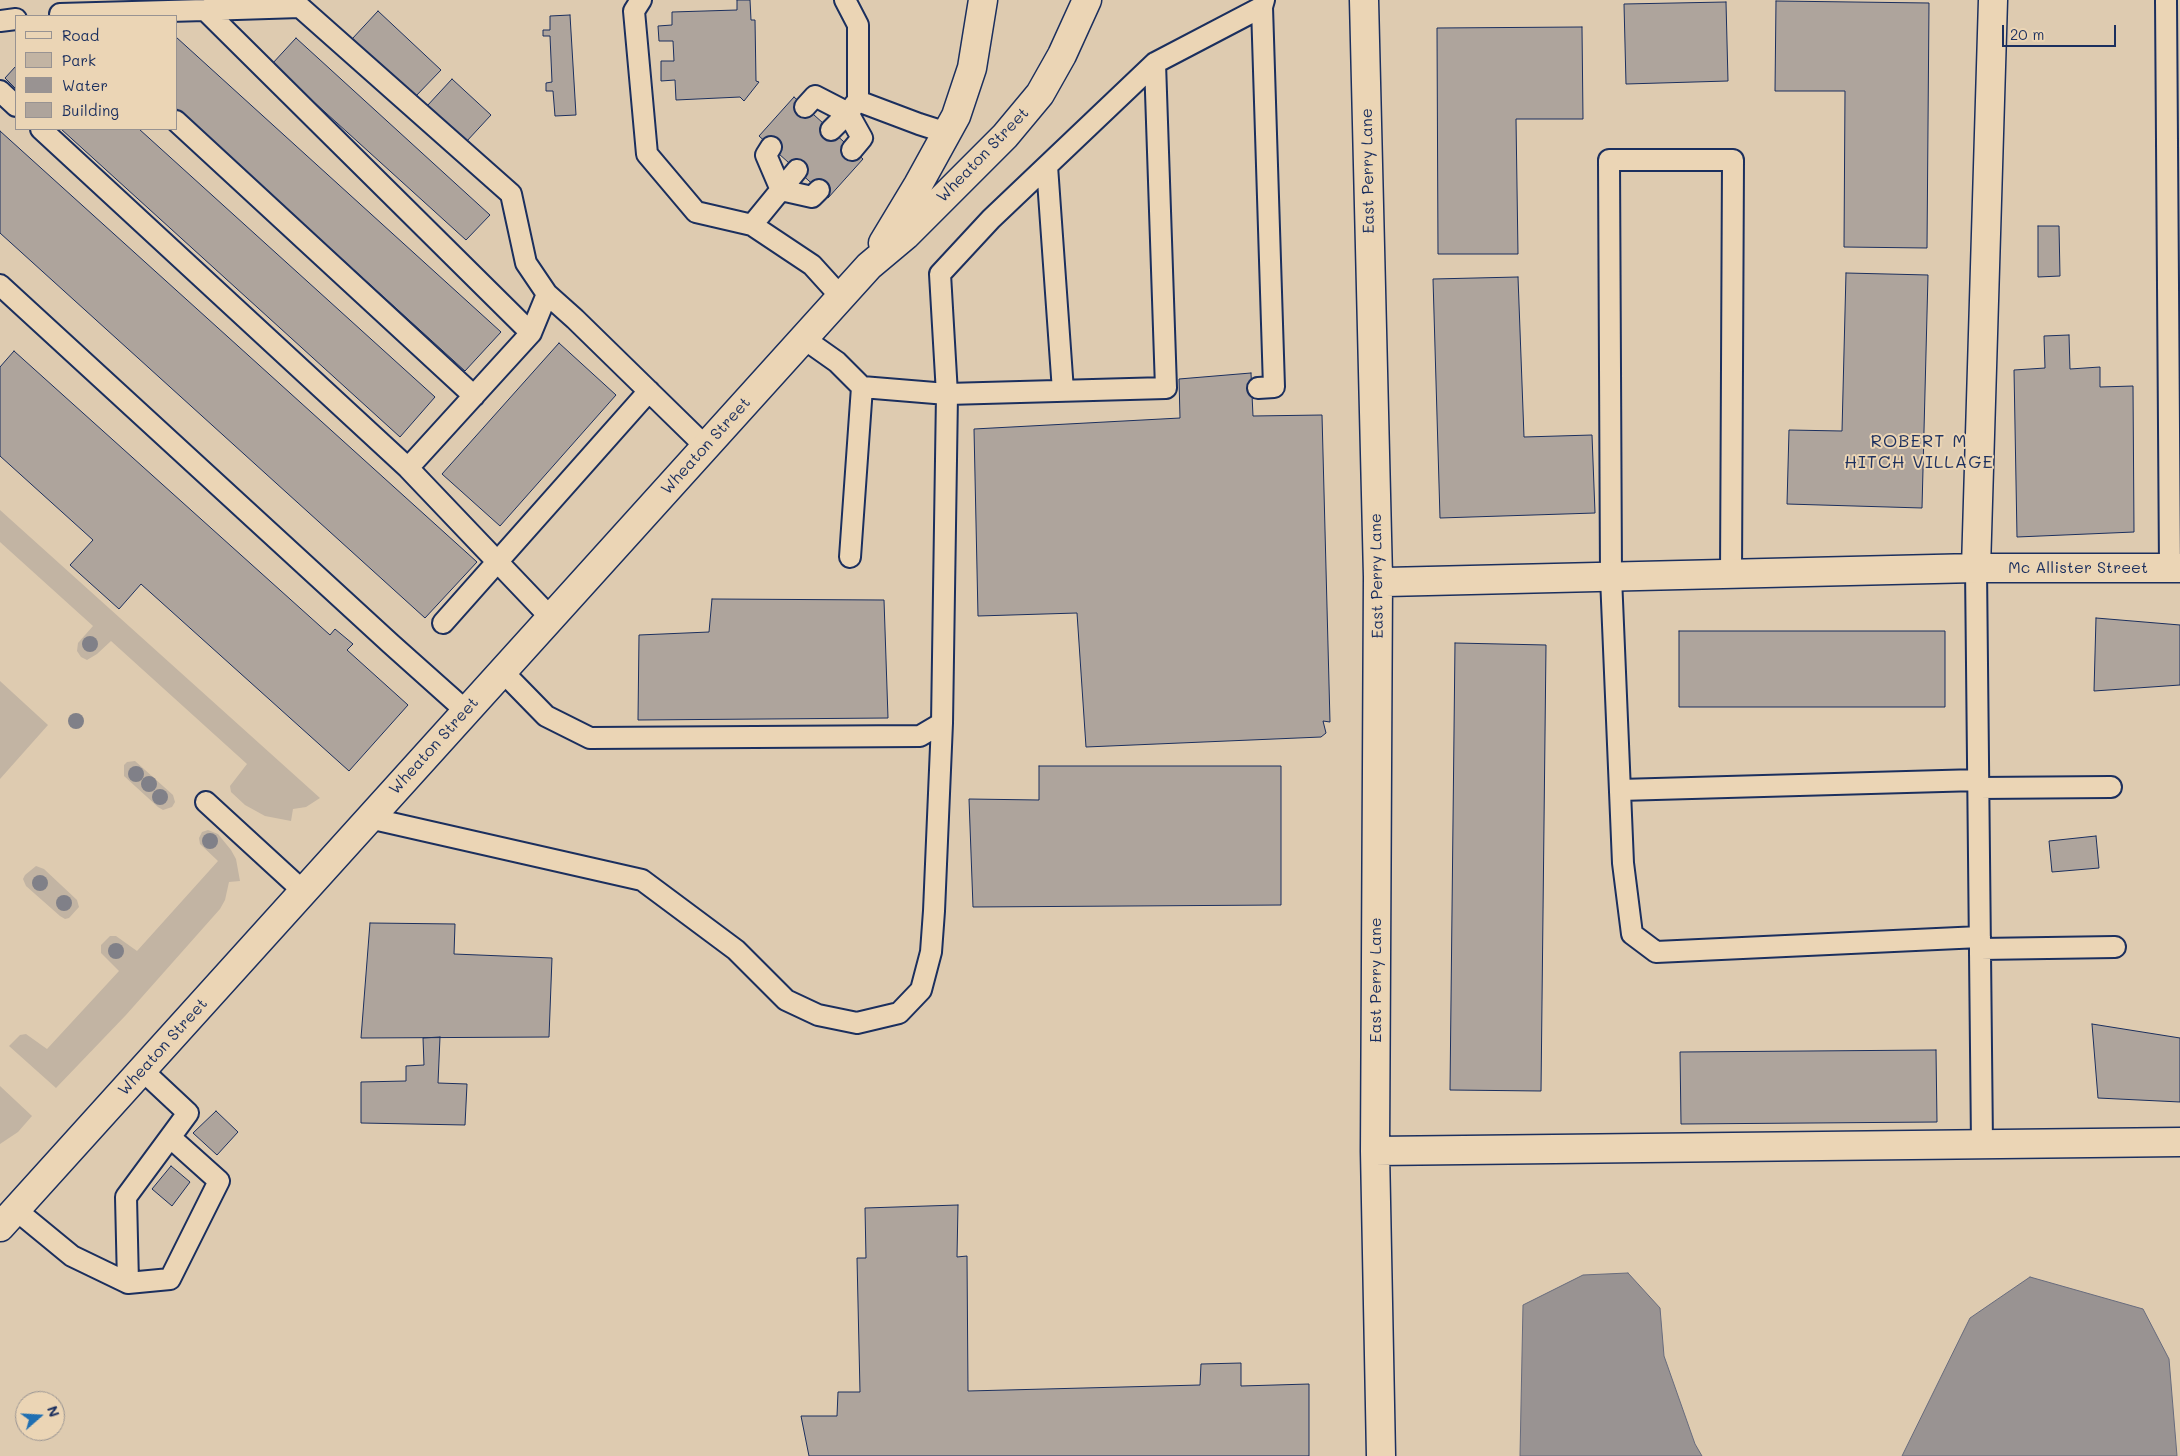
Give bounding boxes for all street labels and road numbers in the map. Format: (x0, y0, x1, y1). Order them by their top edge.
street label: Wheaton Street (933, 104, 1033, 206)
street label: East Perry Lane (1357, 108, 1379, 234)
street label: Wheaton Street (657, 393, 755, 499)
street label: East Perry Lane (1366, 513, 1388, 639)
street label: Mc Allister Street (2008, 558, 2148, 578)
street label: Wheaton Street (385, 693, 483, 799)
street label: East Perry Lane (1366, 917, 1386, 1043)
street label: Wheaton Street (114, 994, 212, 1100)

